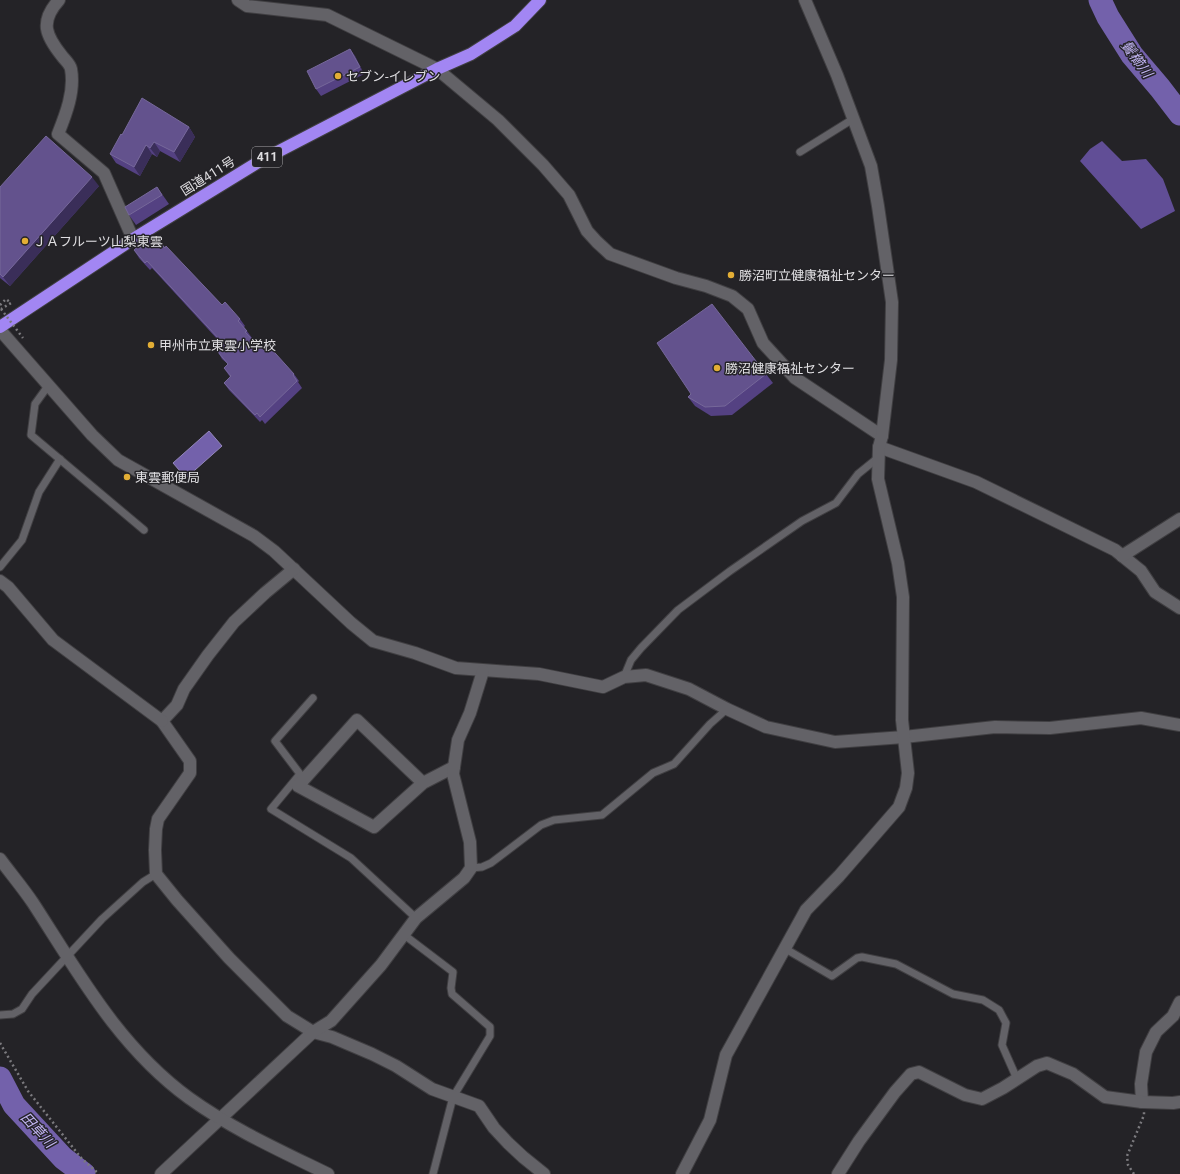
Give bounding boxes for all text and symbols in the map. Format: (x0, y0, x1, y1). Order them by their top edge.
water label: 鬢櫛川 (1118, 37, 1157, 82)
place label: セブン-イレブン (346, 69, 441, 84)
marker: セブン-イレブン (333, 71, 343, 81)
road number: 411 (252, 147, 282, 167)
street label: 国道411号 (178, 153, 238, 199)
place label: ＪＡフルーツ山梨東雲 (33, 234, 163, 249)
marker: ＪＡフルーツ山梨東雲 (20, 236, 30, 246)
place label: 勝沼町立健康福祉センター (739, 268, 895, 283)
marker: 勝沼町立健康福祉センター (726, 270, 736, 280)
place label: 甲州市立東雲小学校 (159, 338, 276, 353)
marker: 甲州市立東雲小学校 (146, 340, 156, 350)
place label: 勝沼健康福祉センター (725, 361, 855, 376)
marker: 勝沼健康福祉センター (712, 363, 722, 373)
place label: 東雲郵便局 (135, 470, 200, 485)
marker: 東雲郵便局 (122, 472, 132, 482)
water label: 田草川 (18, 1109, 60, 1152)

